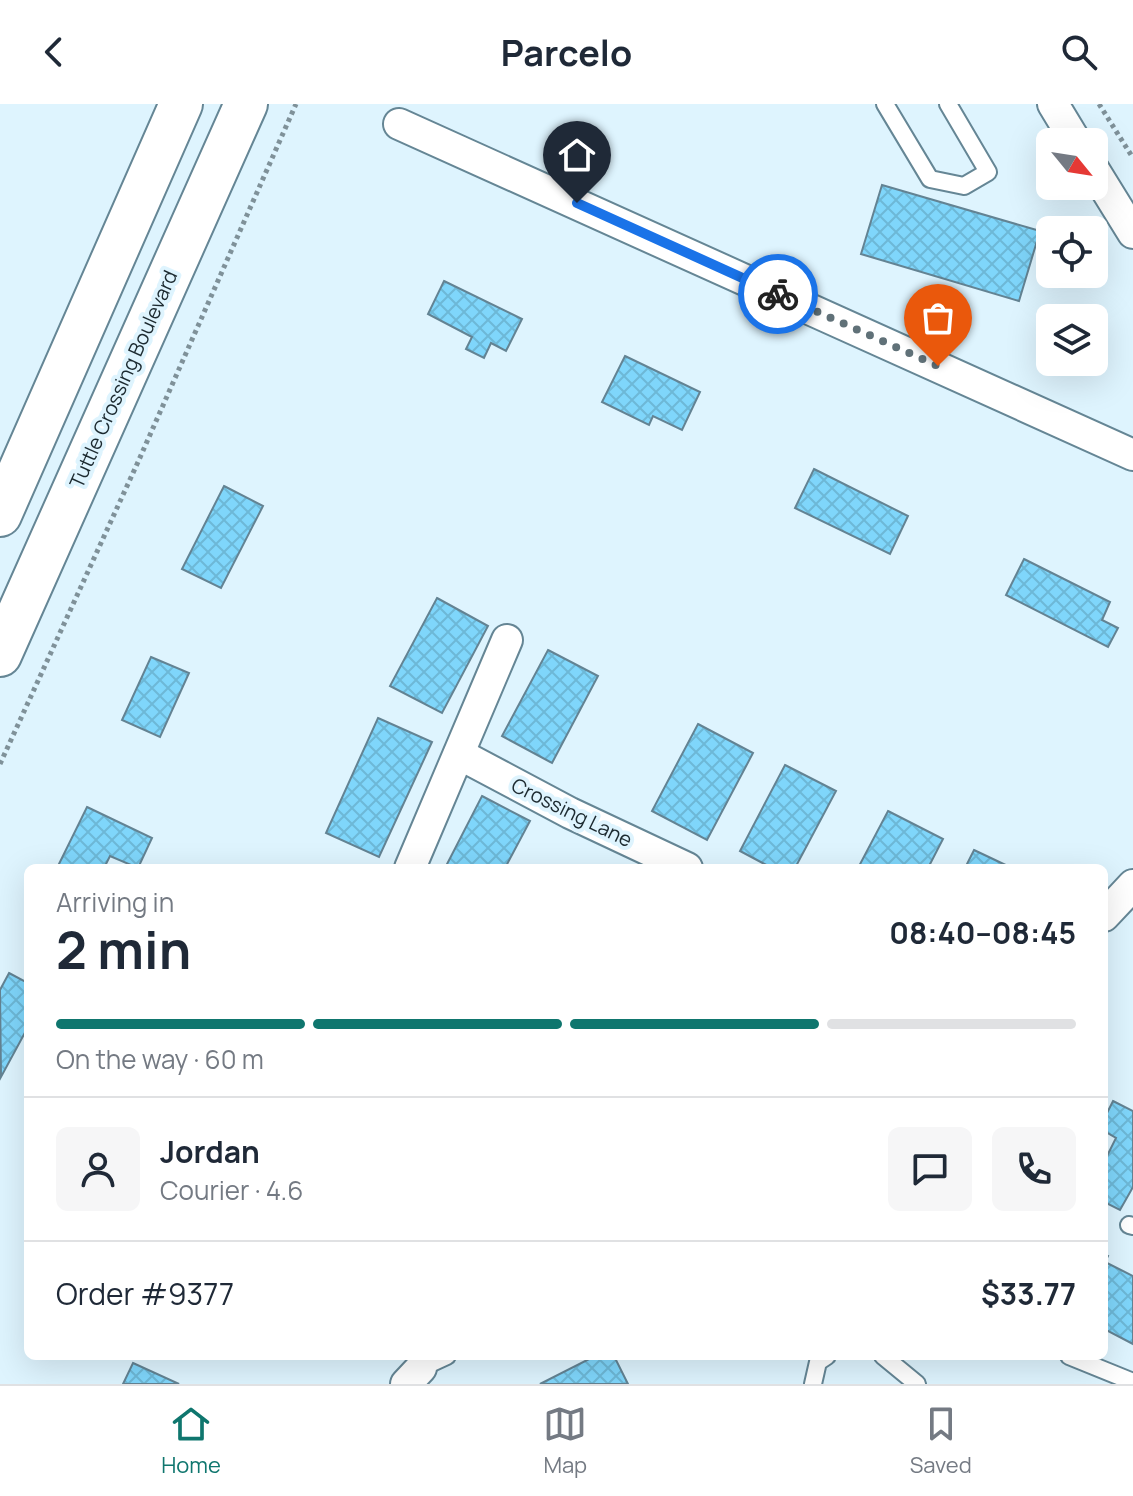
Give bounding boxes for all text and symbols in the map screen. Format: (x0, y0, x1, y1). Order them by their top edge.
text: Parcelo (501, 28, 632, 77)
icon: back (32, 30, 76, 74)
icon: search (1057, 30, 1101, 74)
pin (543, 121, 611, 203)
north arrow (1036, 128, 1108, 200)
map controls (1036, 128, 1108, 376)
icon: home (555, 133, 599, 177)
button: locate (1036, 216, 1108, 288)
courier (738, 254, 818, 334)
street label: Tuttle Crossing Boulevard (63, 266, 183, 492)
icon: bike (756, 272, 800, 316)
pin (904, 284, 972, 366)
icon: bag (916, 296, 960, 340)
button: layers (1036, 304, 1108, 376)
street label: Crossing Lane (507, 771, 637, 853)
text: Arriving in (56, 884, 174, 920)
text: 08:40–08:45 (889, 912, 1076, 953)
text: 2 min (56, 914, 191, 985)
text: On the way · 60 m (56, 1041, 264, 1077)
button: person (56, 1127, 140, 1211)
button: chat (888, 1127, 972, 1211)
button: phone (992, 1127, 1076, 1211)
text: Jordan (160, 1131, 260, 1172)
text: Courier · 4.6 (160, 1172, 303, 1208)
text: Order #9377 (56, 1273, 234, 1314)
text: $33.77 (981, 1273, 1076, 1314)
tab: Home (161, 1402, 221, 1480)
tab: Map (543, 1402, 587, 1480)
tab: Saved (910, 1402, 972, 1480)

